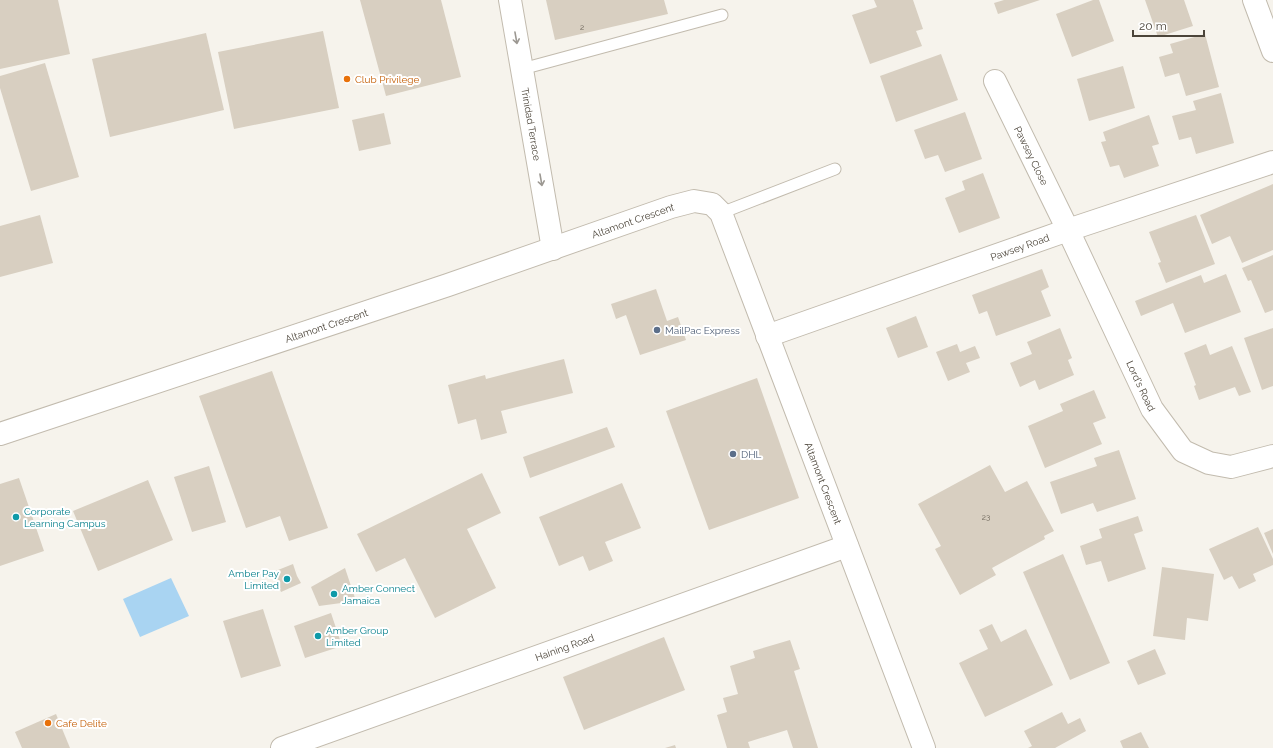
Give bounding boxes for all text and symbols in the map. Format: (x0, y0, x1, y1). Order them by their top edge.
scale bar (1133, 12, 1204, 38)
text: 20 m (1139, 19, 1167, 33)
house number: 2 (580, 22, 584, 32)
one-way arrow (513, 32, 521, 45)
marker: Club Privilege (342, 74, 352, 84)
place label: Club Privilege (355, 74, 419, 85)
street label: Trinidad Terrace (519, 87, 543, 162)
street label: Pawsey Close (1012, 125, 1050, 187)
one-way arrow (537, 173, 545, 186)
street label: Altamont Crescent (590, 201, 676, 240)
street label: Pawsey Road (989, 232, 1051, 263)
street label: Altamont Crescent (284, 307, 370, 345)
marker: MailPac Express (652, 325, 662, 335)
place label: MailPac Express (665, 325, 740, 336)
street label: Lord's Road (1124, 359, 1157, 413)
street label: Altamont Crescent (803, 441, 844, 526)
marker: DHL (728, 449, 738, 459)
place label: DHL (741, 449, 762, 460)
place label: Corporate Learning Campus (24, 506, 106, 529)
marker: Corporate Learning Campus (11, 512, 21, 522)
house number: 23 (982, 512, 990, 522)
place label: Amber Pay Limited (228, 568, 280, 591)
marker: Amber Pay Limited (282, 574, 292, 584)
place label: Amber Connect Jamaica (342, 583, 416, 606)
marker: Amber Connect Jamaica (329, 589, 339, 599)
place label: Amber Group Limited (326, 625, 388, 648)
marker: Amber Group Limited (313, 631, 323, 641)
street label: Haining Road (534, 632, 596, 663)
marker: Cafe Delite (43, 718, 53, 728)
place label: Cafe Delite (56, 718, 107, 729)

